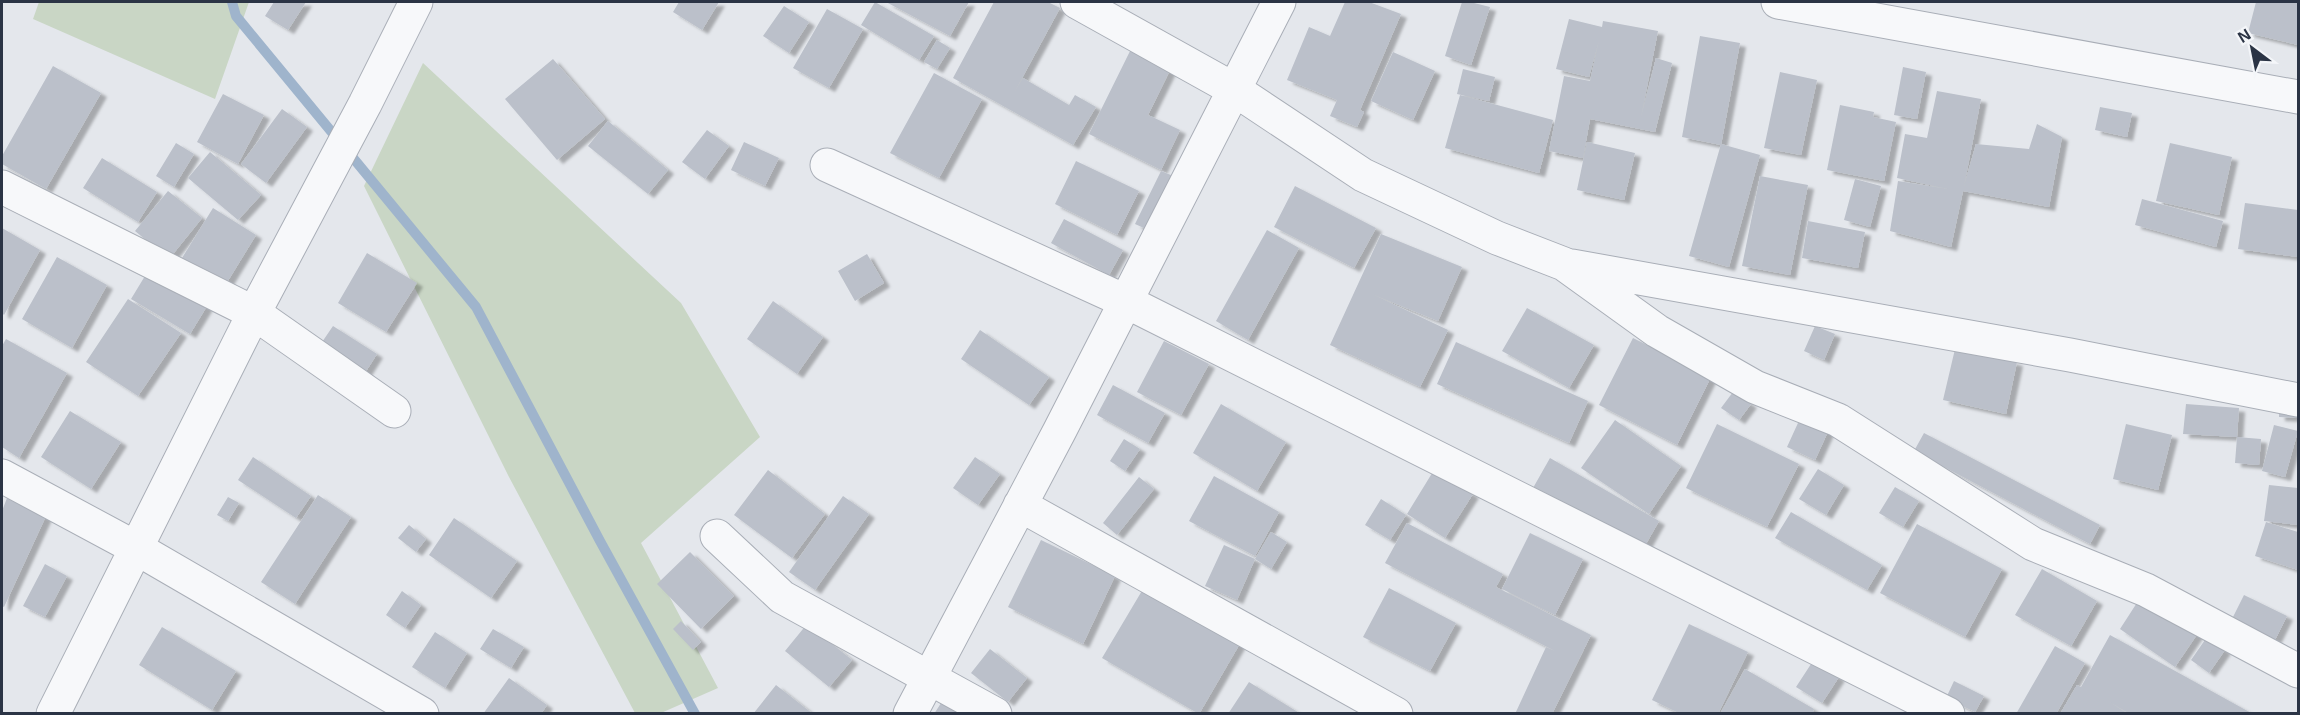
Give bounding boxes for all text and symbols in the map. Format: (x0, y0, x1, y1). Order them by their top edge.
north arrow (2222, 18, 2282, 78)
text: N (2235, 25, 2254, 46)

